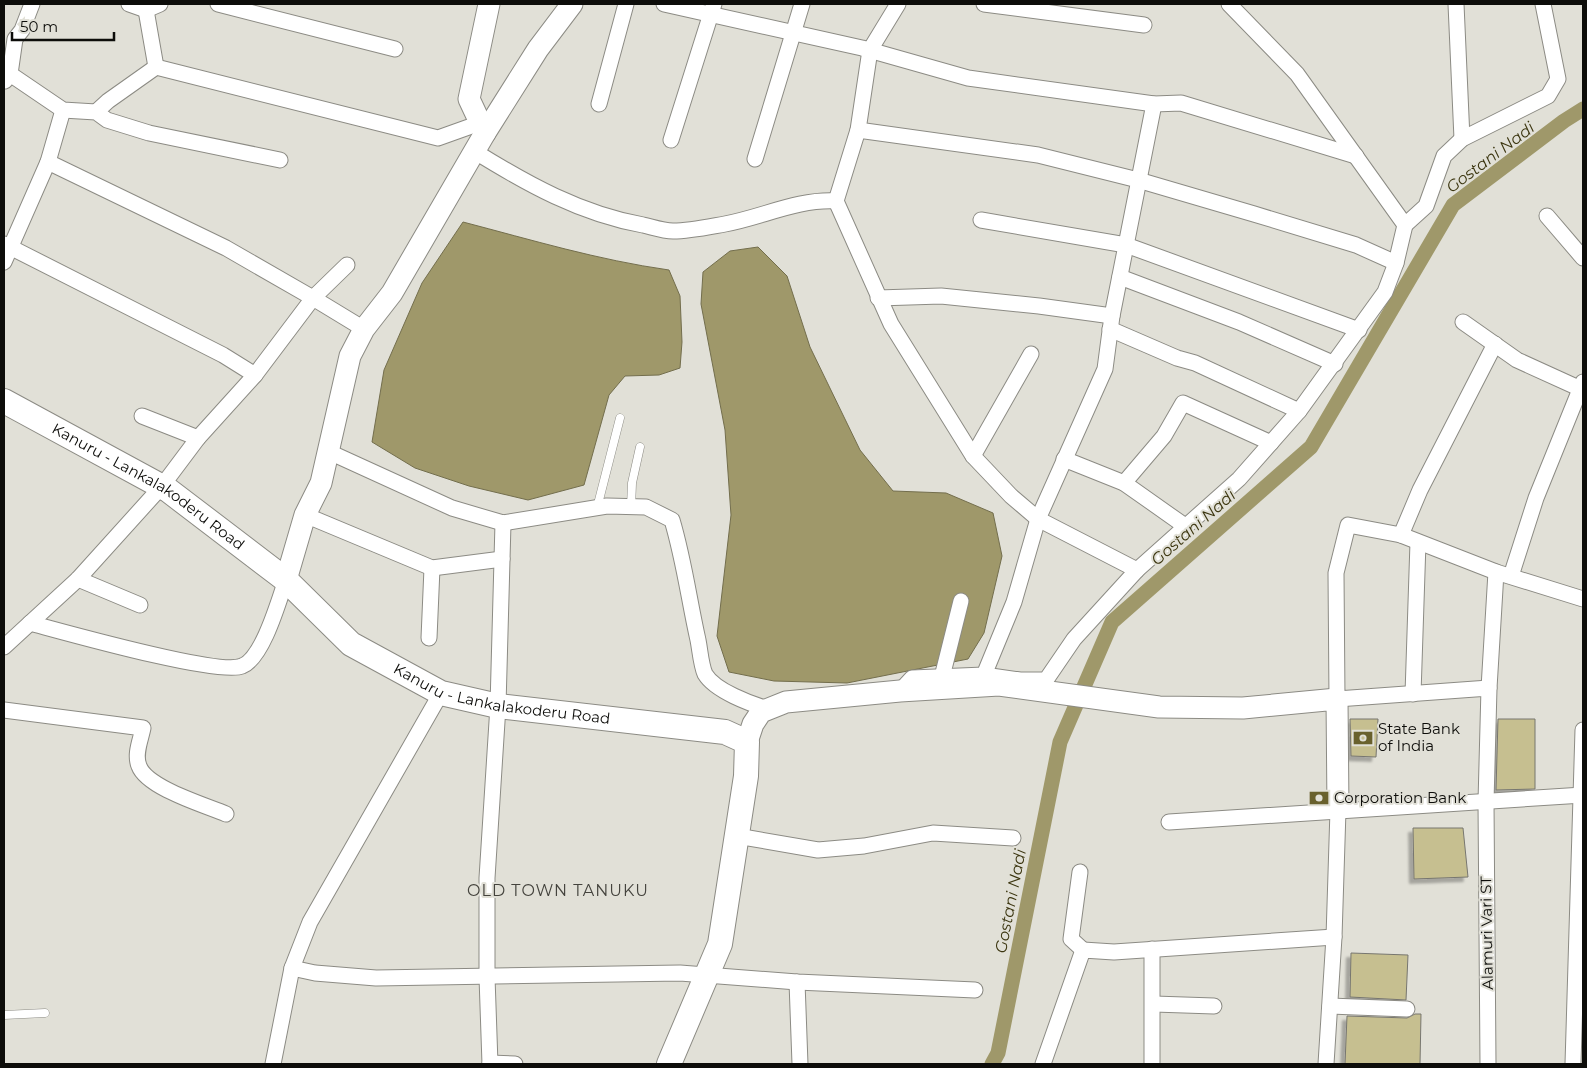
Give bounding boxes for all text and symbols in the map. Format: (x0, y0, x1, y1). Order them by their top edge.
scale bar (12, 10, 115, 42)
text: 50 m (20, 17, 58, 36)
water label: Gostani Nadi (1442, 118, 1539, 197)
street label: Kanuru - Lankalakoderu Road (49, 419, 248, 554)
water label: Gostani Nadi (1147, 485, 1240, 569)
street label: Kanuru - Lankalakoderu Road (390, 659, 611, 728)
place label: State Bank of India (1378, 719, 1460, 755)
bank icon: State Bank of India (1352, 727, 1374, 749)
bank icon: Corporation Bank (1308, 787, 1330, 809)
place label: Corporation Bank (1334, 788, 1466, 807)
water label: Gostani Nadi (991, 847, 1030, 955)
street label: Alamuri Vari ST (1476, 876, 1497, 990)
district label: OLD TOWN TANUKU (467, 881, 649, 900)

